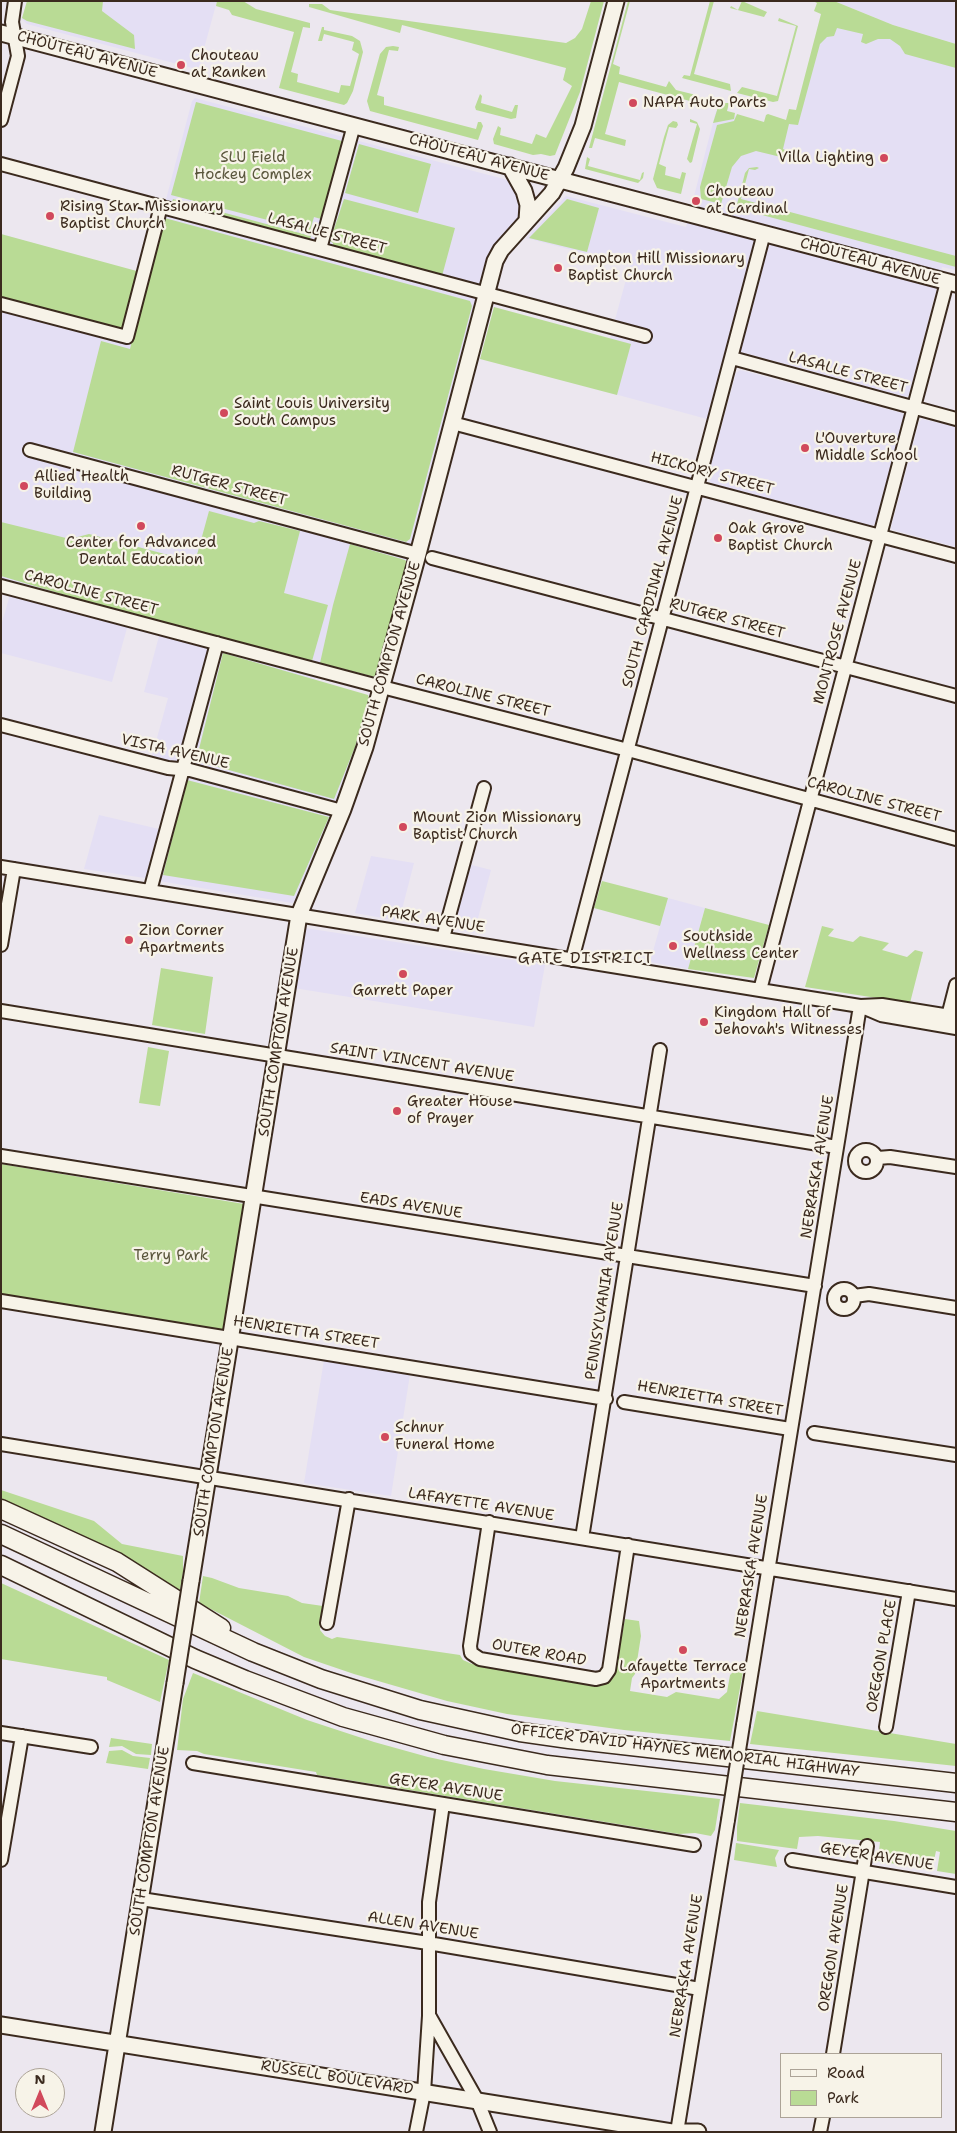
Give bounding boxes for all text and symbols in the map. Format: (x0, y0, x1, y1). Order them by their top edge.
street label: CHOUTEAU AVENUE (15, 28, 159, 82)
place label: Chouteau at Ranken (191, 47, 266, 82)
marker: Chouteau at Ranken (175, 59, 187, 71)
place label: NAPA Auto Parts (643, 94, 767, 112)
marker: NAPA Auto Parts (627, 97, 639, 109)
street label: CHOUTEAU AVENUE (407, 131, 551, 185)
park label: SLU Field Hockey Complex (194, 149, 312, 184)
place label: Villa Lighting (778, 149, 874, 167)
marker: Villa Lighting (878, 152, 890, 164)
place label: Chouteau at Cardinal (706, 183, 788, 218)
marker: Chouteau at Cardinal (690, 195, 702, 207)
place label: Rising Star Missionary Baptist Church (60, 198, 224, 233)
street label: LASALLE STREET (266, 209, 388, 259)
marker: Rising Star Missionary Baptist Church (44, 210, 56, 222)
street label: CHOUTEAU AVENUE (798, 235, 942, 289)
place label: Compton Hill Missionary Baptist Church (568, 250, 745, 285)
marker: Compton Hill Missionary Baptist Church (552, 262, 564, 274)
street label: LASALLE STREET (787, 348, 909, 398)
place label: Saint Louis University South Campus (234, 395, 390, 430)
marker: Saint Louis University South Campus (218, 407, 230, 419)
place label: L'Ouverture Middle School (815, 430, 917, 465)
marker: L'Ouverture Middle School (799, 442, 811, 454)
street label: HICKORY STREET (648, 449, 776, 499)
street label: RUTGER STREET (169, 462, 289, 510)
place label: Allied Health Building (34, 468, 129, 503)
marker: Allied Health Building (18, 480, 30, 492)
street label: SOUTH CARDINAL AVENUE (619, 494, 687, 690)
marker: Center for Advanced Dental Education (135, 520, 147, 532)
place label: Oak Grove Baptist Church (728, 520, 833, 555)
marker: Oak Grove Baptist Church (712, 532, 724, 544)
place label: Center for Advanced Dental Education (66, 534, 216, 569)
street label: MONTROSE AVENUE (810, 558, 866, 706)
street label: SOUTH COMPTON AVENUE (355, 560, 425, 748)
street label: CAROLINE STREET (22, 566, 160, 620)
street label: RUTGER STREET (667, 595, 787, 643)
street label: CAROLINE STREET (414, 671, 552, 721)
street label: VISTA AVENUE (119, 731, 231, 773)
street label: CAROLINE STREET (805, 773, 943, 827)
place label: Mount Zion Missionary Baptist Church (413, 809, 581, 844)
marker: Mount Zion Missionary Baptist Church (397, 821, 409, 833)
street label: PARK AVENUE (380, 903, 486, 937)
place label: Zion Corner Apartments (139, 922, 225, 957)
place label: Southside Wellness Center (683, 928, 799, 963)
marker: Zion Corner Apartments (123, 934, 135, 946)
marker: Southside Wellness Center (667, 940, 679, 952)
street label: SOUTH COMPTON AVENUE (255, 946, 303, 1138)
district label: GATE DISTRICT (516, 949, 656, 969)
marker: Garrett Paper (397, 968, 409, 980)
place label: Garrett Paper (353, 982, 453, 1000)
place label: Kingdom Hall of Jehovah's Witnesses (714, 1004, 862, 1039)
marker: Kingdom Hall of Jehovah's Witnesses (698, 1016, 710, 1028)
street label: SAINT VINCENT AVENUE (329, 1040, 515, 1086)
place label: Greater House of Prayer (407, 1093, 513, 1128)
street label: NEBRASKA AVENUE (798, 1094, 838, 1240)
marker: Greater House of Prayer (391, 1105, 403, 1117)
street label: EADS AVENUE (359, 1189, 463, 1223)
street label: PENNSYLVANIA AVENUE (582, 1201, 628, 1381)
park label: Terry Park (134, 1247, 208, 1265)
street label: HENRIETTA STREET (232, 1313, 380, 1353)
street label: SOUTH COMPTON AVENUE (190, 1346, 238, 1538)
street label: HENRIETTA STREET (636, 1377, 784, 1421)
place label: Schnur Funeral Home (395, 1419, 495, 1454)
marker: Schnur Funeral Home (379, 1431, 391, 1443)
street label: LAFAYETTE AVENUE (407, 1485, 555, 1525)
street label: NEBRASKA AVENUE (732, 1493, 772, 1639)
street label: OREGON PLACE (863, 1598, 901, 1714)
street label: OUTER ROAD (490, 1636, 588, 1670)
marker: Lafayette Terrace Apartments (677, 1644, 689, 1656)
place label: Lafayette Terrace Apartments (619, 1658, 747, 1693)
street label: OFFICER DAVID HAYNES MEMORIAL HIGHWAY (510, 1721, 860, 1781)
street label: SOUTH COMPTON AVENUE (126, 1745, 174, 1937)
street label: GEYER AVENUE (388, 1770, 504, 1806)
street label: GEYER AVENUE (819, 1839, 935, 1875)
street label: OREGON AVENUE (815, 1883, 853, 2013)
street label: NEBRASKA AVENUE (667, 1893, 707, 2039)
street label: ALLEN AVENUE (366, 1908, 480, 1944)
legend (780, 2053, 942, 2118)
street label: RUSSELL BOULEVARD (259, 2057, 415, 2099)
text: Road (827, 2063, 865, 2083)
north arrow (15, 2068, 65, 2118)
text: N (34, 2070, 46, 2088)
text: Park (827, 2088, 859, 2108)

